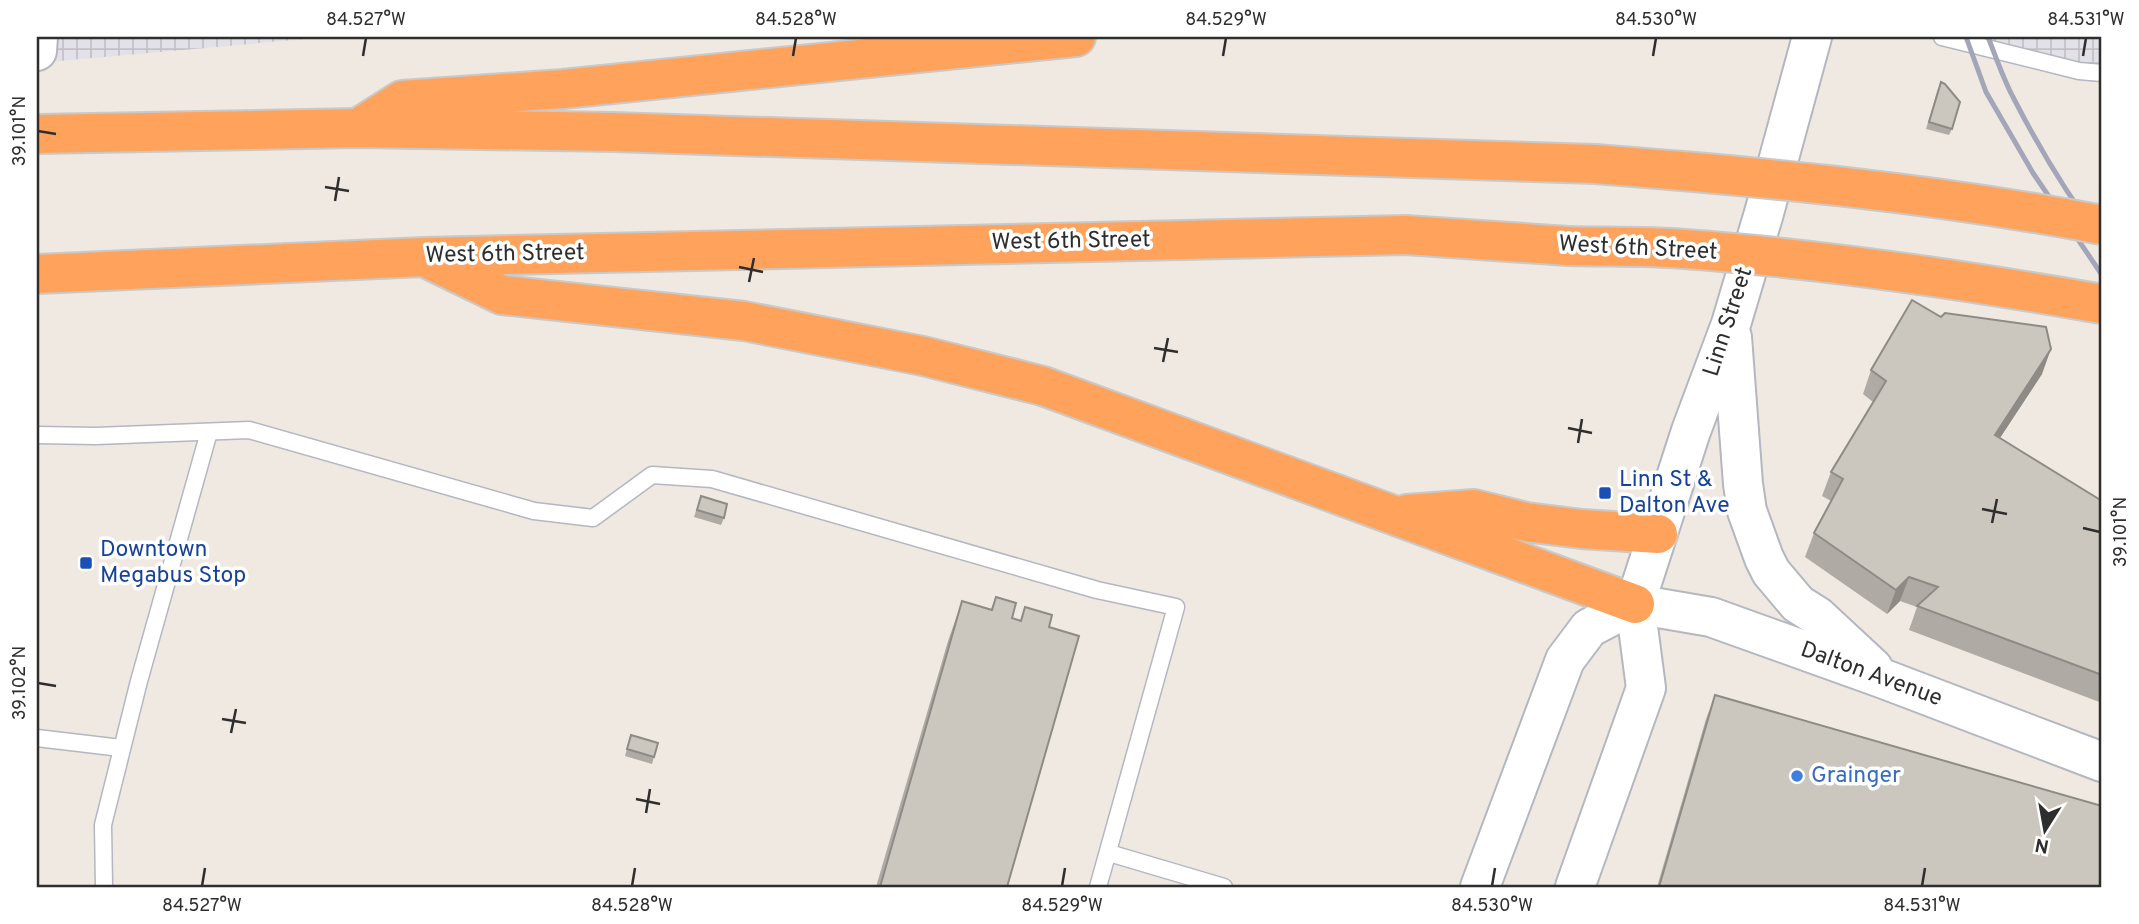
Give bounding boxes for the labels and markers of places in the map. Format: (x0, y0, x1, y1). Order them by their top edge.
place label: Linn St & Dalton Ave (1619, 466, 1730, 521)
marker: Linn St & Dalton Ave (1597, 485, 1613, 501)
place label: Downtown Megabus Stop (100, 536, 246, 591)
marker: Downtown Megabus Stop (78, 555, 94, 571)
place label: Grainger (1811, 762, 1901, 791)
marker: Grainger (1789, 768, 1805, 784)

